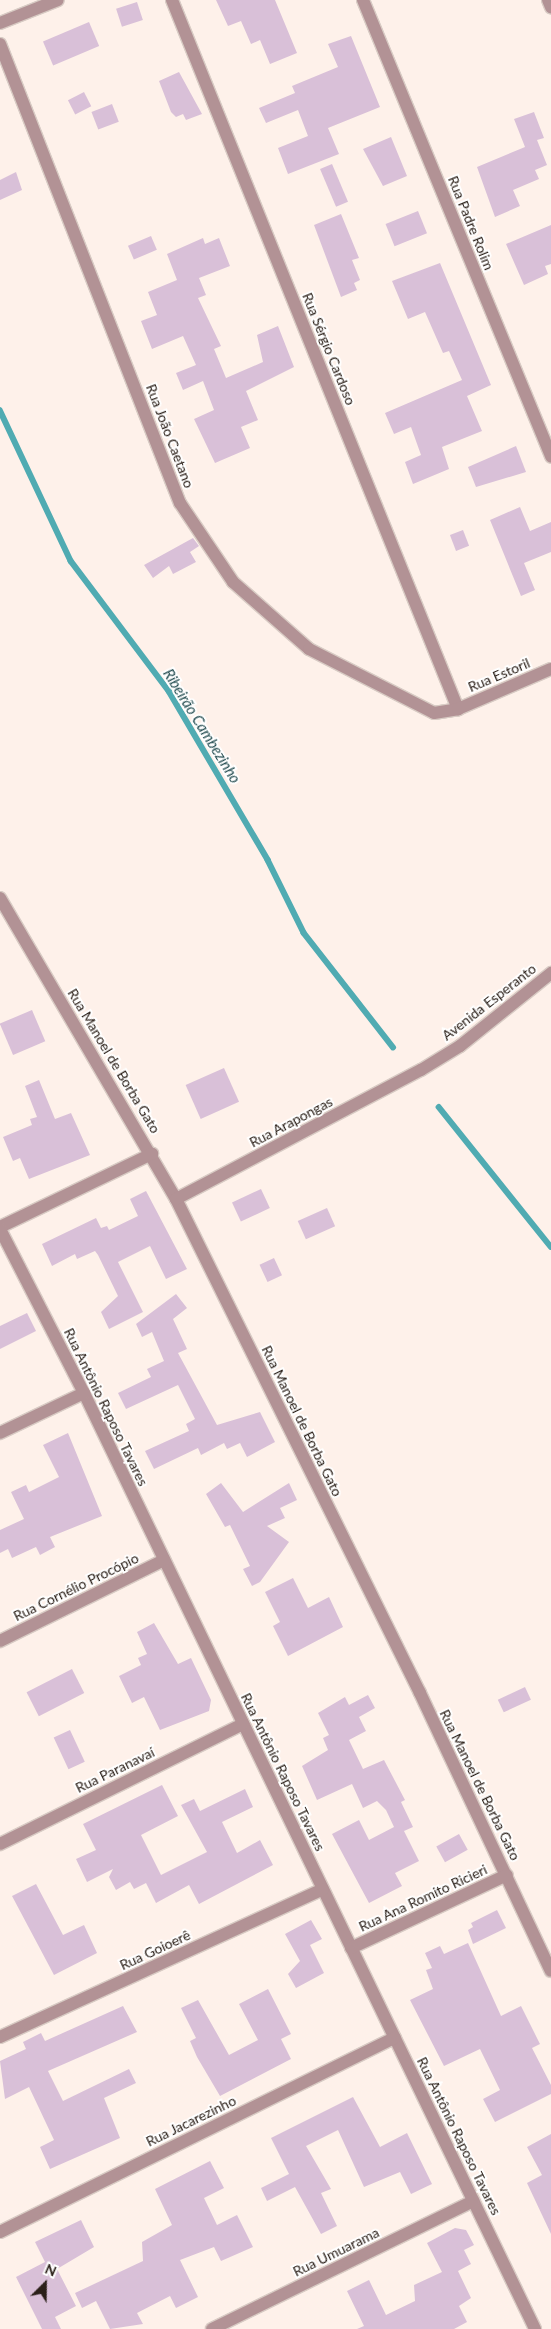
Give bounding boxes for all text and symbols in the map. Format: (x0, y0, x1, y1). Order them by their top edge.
street label: Rua Padre Rolim (444, 173, 498, 273)
street label: Rua Sérgio Cardoso (299, 290, 359, 408)
street label: Rua João Caetano (142, 382, 198, 490)
street label: Rua Estoril (466, 654, 532, 696)
water label: Ribeirão Cambezinho (159, 665, 245, 787)
street label: Avenida Esperanto (439, 960, 539, 1044)
street label: Rua Manoel de Borba Gato (64, 986, 164, 1136)
street label: Rua Arapongas (246, 1093, 336, 1151)
street label: Rua Antônio Raposo Tavares (60, 1325, 152, 1489)
street label: Rua Manoel de Borba Gato (258, 1343, 346, 1499)
street label: Rua Cornélio Procópio (11, 1549, 141, 1625)
street label: Rua Antônio Raposo Tavares (237, 1690, 329, 1854)
street label: Rua Manoel de Borba Gato (436, 1707, 524, 1863)
street label: Rua Paranavaí (73, 1744, 157, 1796)
street label: Rua Ana Romito Ricieri (356, 1861, 490, 1935)
street label: Rua Goioerê (117, 1926, 193, 1974)
street label: Rua Antônio Raposo Tavares (413, 2054, 505, 2218)
street label: Rua Jacarezinho (143, 2092, 239, 2150)
street label: Rua Umuarama (290, 2224, 382, 2280)
north arrow (20, 2259, 70, 2309)
text: N (43, 2260, 59, 2280)

